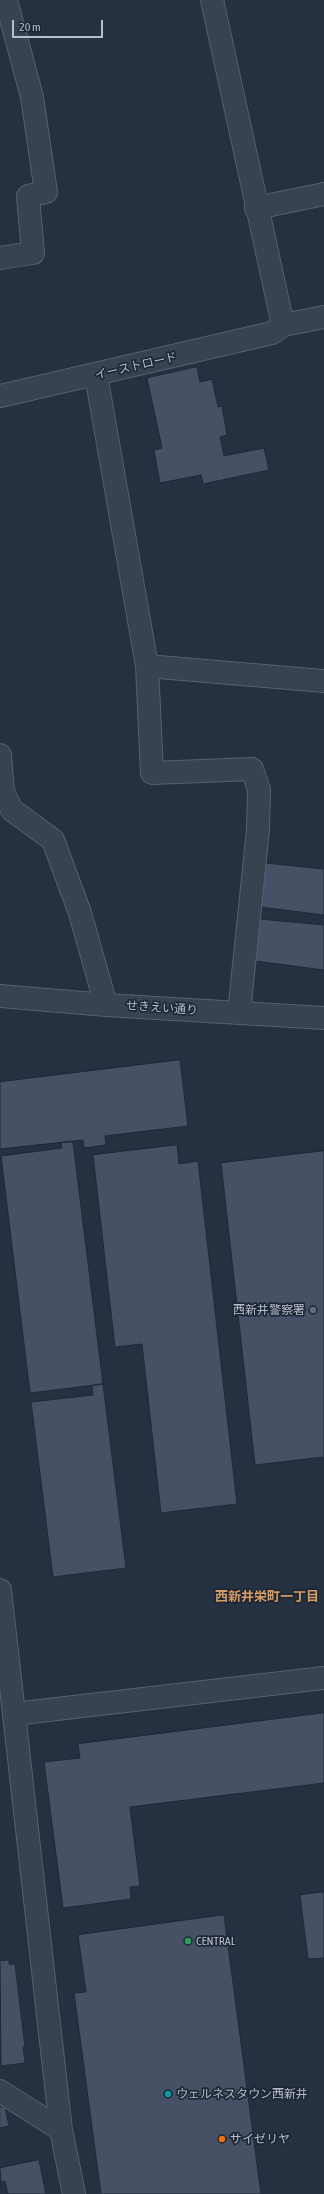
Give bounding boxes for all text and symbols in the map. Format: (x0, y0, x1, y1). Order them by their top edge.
scale bar (14, 12, 105, 38)
text: 20 m (19, 20, 41, 34)
street label: イーストロード (93, 350, 179, 382)
street label: せきえい通り (126, 998, 198, 1018)
place label: 西新井警察署 (233, 1303, 305, 1317)
marker: 西新井警察署 (308, 1305, 318, 1315)
district label: 西新井栄町一丁目 (215, 1589, 319, 1605)
place label: CENTRAL (196, 1934, 235, 1948)
marker: CENTRAL (183, 1936, 193, 1946)
place label: ウェルネスタウン西新井 (176, 2087, 308, 2101)
marker: ウェルネスタウン西新井 (163, 2089, 173, 2099)
place label: サイゼリヤ (230, 2132, 290, 2146)
marker: サイゼリヤ (217, 2134, 227, 2144)

